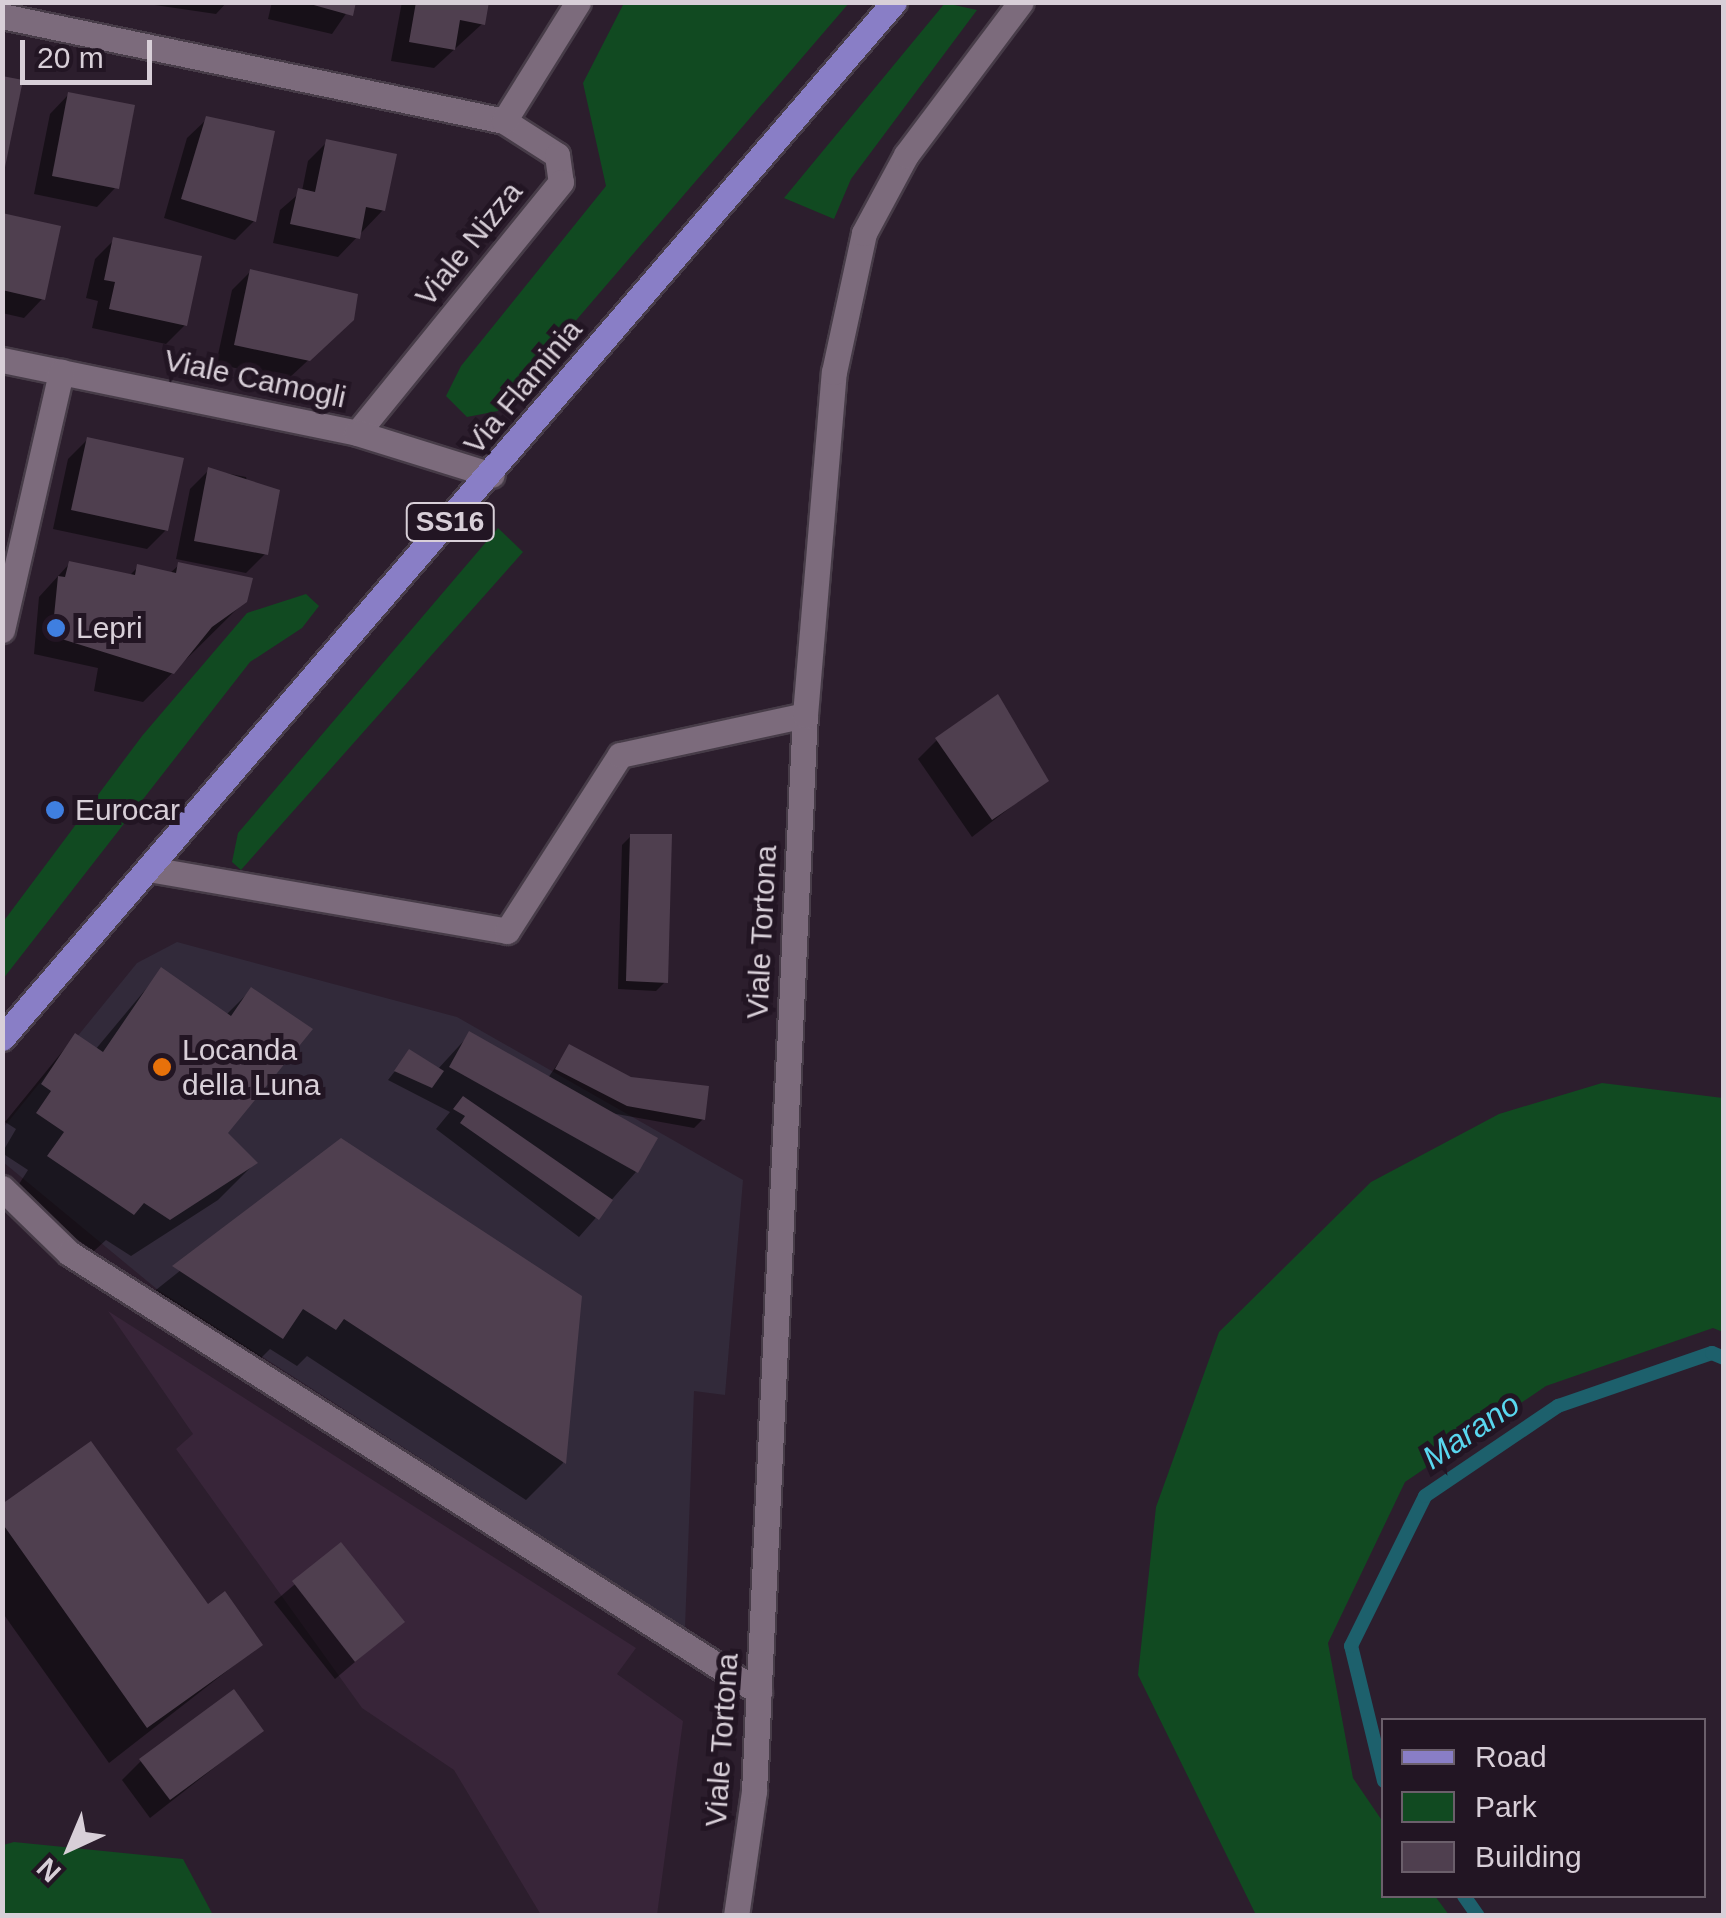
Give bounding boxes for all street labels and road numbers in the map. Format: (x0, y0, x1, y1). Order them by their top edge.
street label: Viale Nizza (408, 175, 530, 313)
street label: Via Flaminia (456, 312, 590, 462)
street label: Viale Camogli (161, 342, 349, 416)
road number: SS16 (405, 499, 495, 545)
street label: Viale Tortona (739, 844, 785, 1020)
street label: Viale Tortona (698, 1652, 746, 1828)

